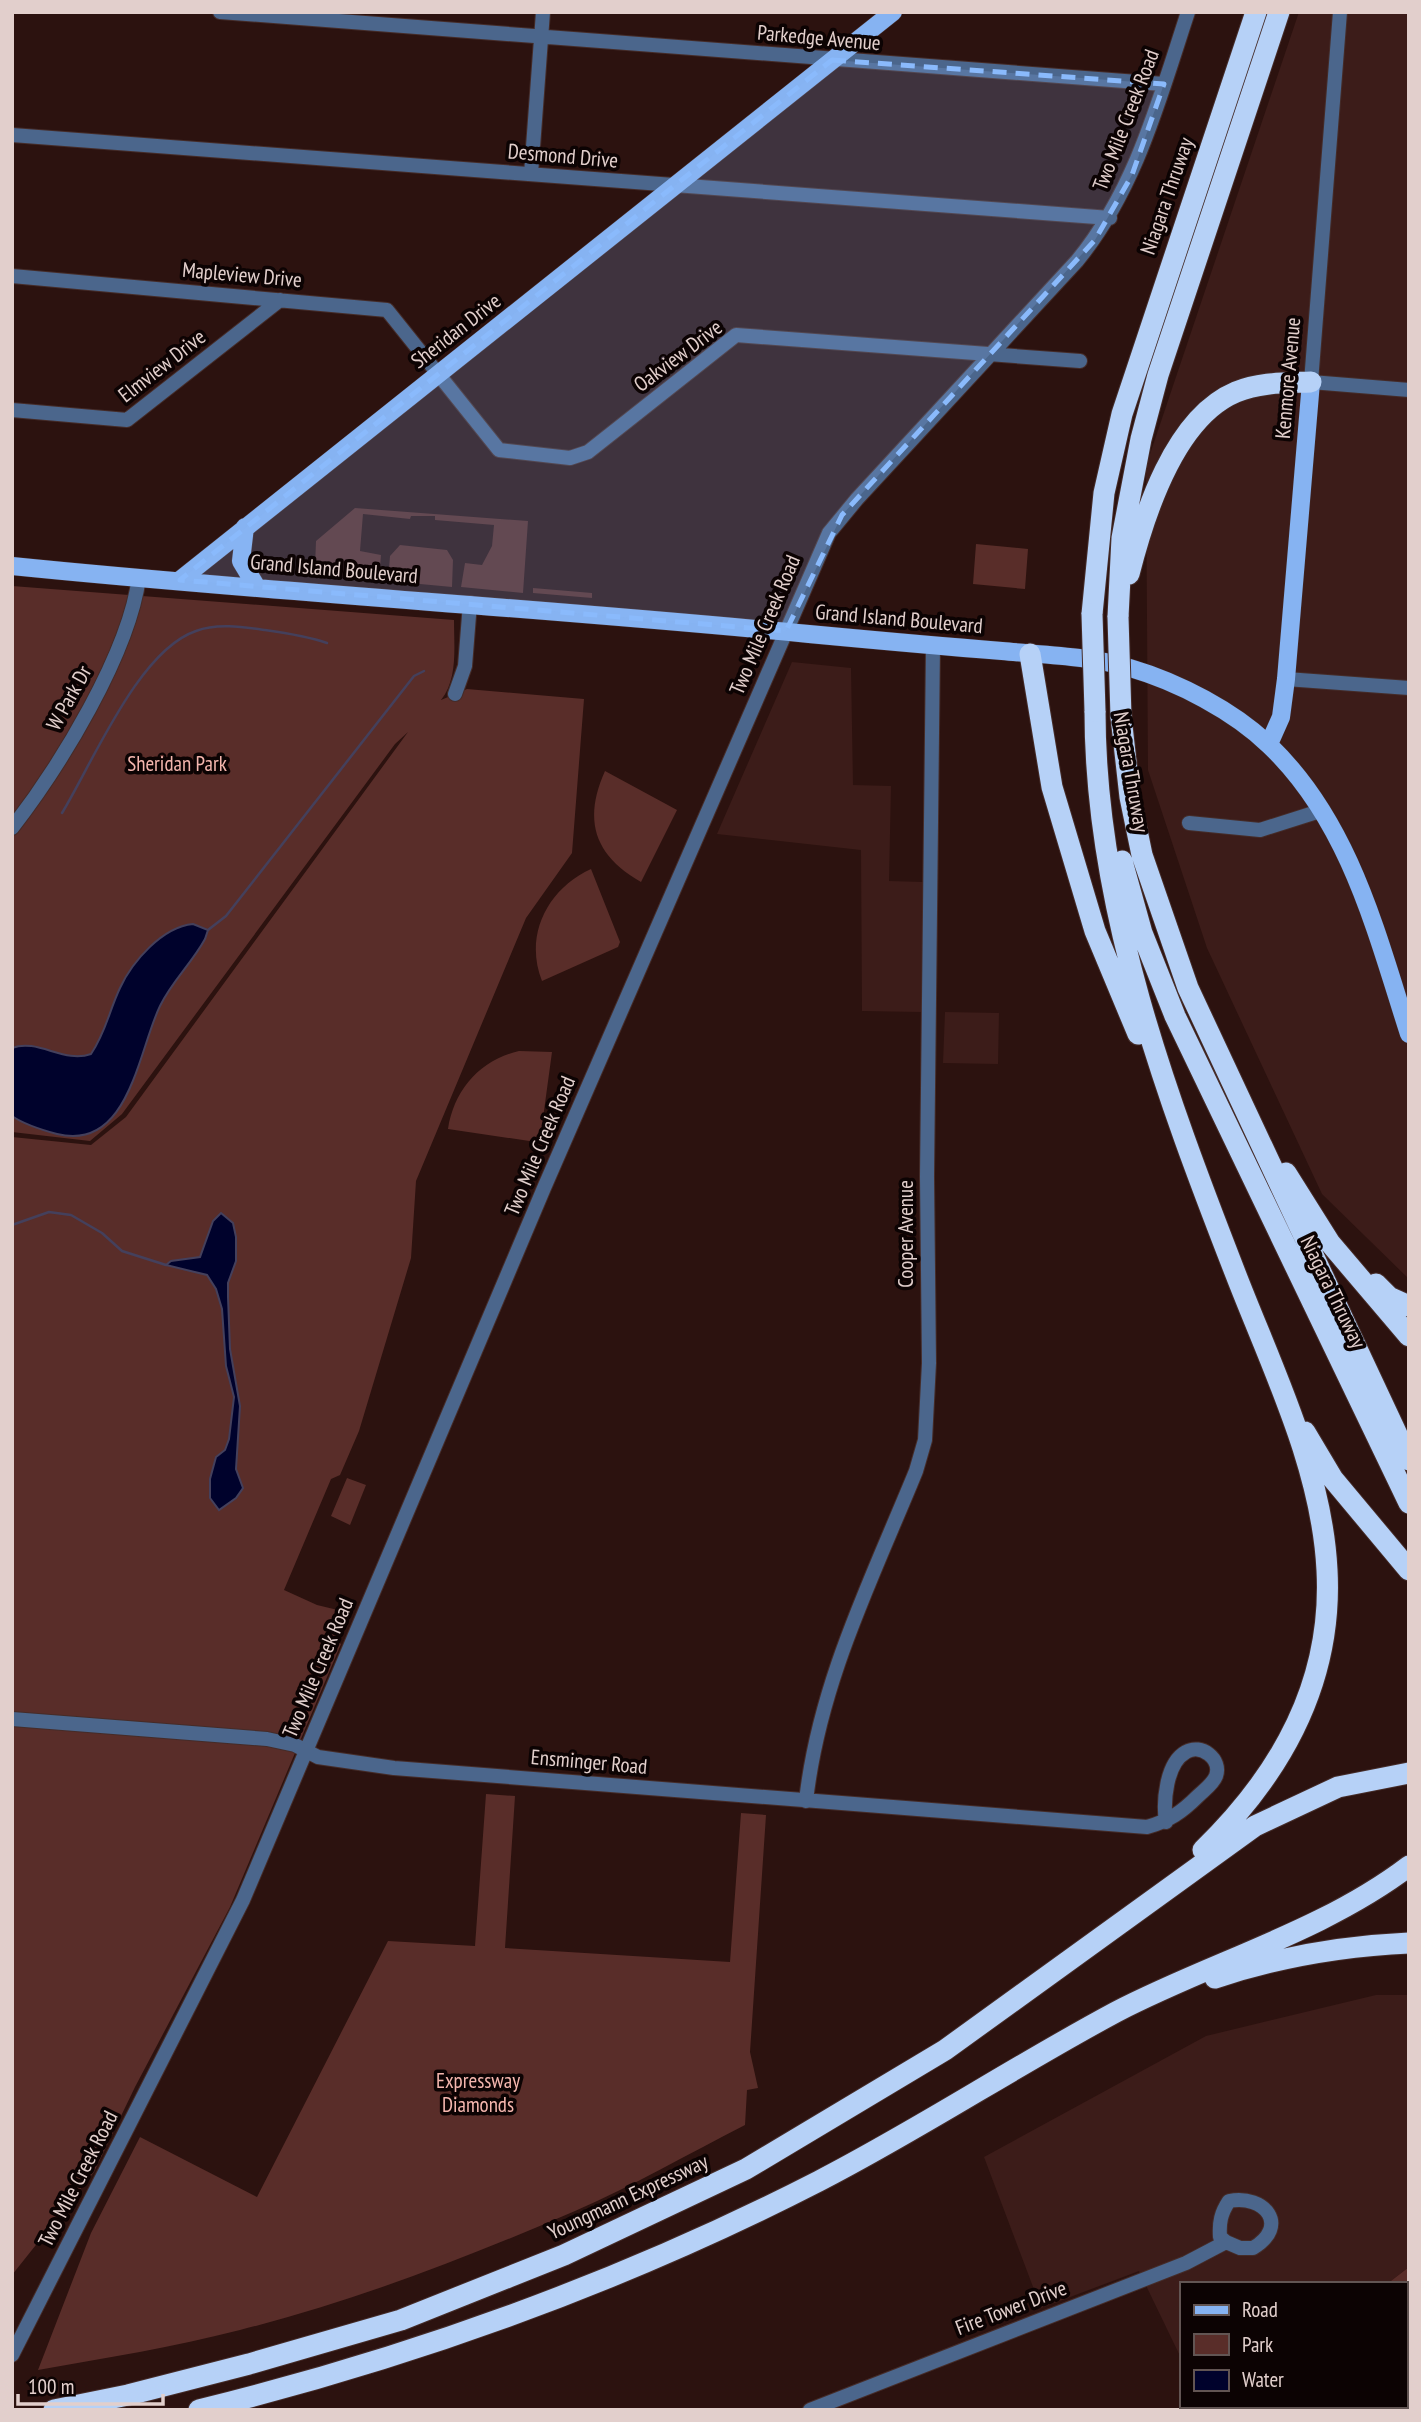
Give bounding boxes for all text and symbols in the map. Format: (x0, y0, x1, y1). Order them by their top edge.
street label: Parkedge Avenue (756, 19, 882, 56)
street label: Two Mile Creek Road (1086, 45, 1165, 194)
street label: Niagara Thruway (1134, 134, 1199, 258)
street label: Desmond Drive (507, 137, 619, 174)
street label: Mapleview Drive (181, 256, 303, 293)
street label: Sheridan Drive (405, 287, 506, 374)
street label: Oakview Drive (628, 314, 727, 398)
street label: Kenmore Avenue (1269, 316, 1306, 440)
street label: Elmview Drive (113, 323, 211, 408)
street label: Grand Island Boulevard (249, 548, 419, 589)
street label: Two Mile Creek Road (723, 551, 806, 699)
street label: Grand Island Boulevard (814, 598, 984, 639)
street label: W Park Dr (40, 660, 97, 735)
street label: Niagara Thruway (1108, 710, 1155, 834)
park label: Sheridan Park (127, 750, 227, 777)
street label: Two Mile Creek Road (498, 1072, 581, 1220)
street label: Cooper Avenue (892, 1180, 919, 1288)
street label: Niagara Thruway (1295, 1231, 1372, 1353)
street label: Two Mile Creek Road (276, 1594, 359, 1742)
street label: Ensminger Road (530, 1743, 648, 1780)
park label: Expressway Diamonds (436, 2067, 520, 2118)
street label: Two Mile Creek Road (32, 2106, 123, 2251)
street label: Youngmann Expressway (543, 2148, 712, 2245)
street label: Fire Tower Drive (951, 2274, 1070, 2341)
legend (1180, 2282, 1407, 2408)
text: Road (1242, 2296, 1278, 2323)
text: Park (1242, 2331, 1273, 2358)
scale bar (18, 2362, 163, 2406)
text: Water (1242, 2366, 1284, 2393)
text: 100 m (28, 2373, 74, 2400)

